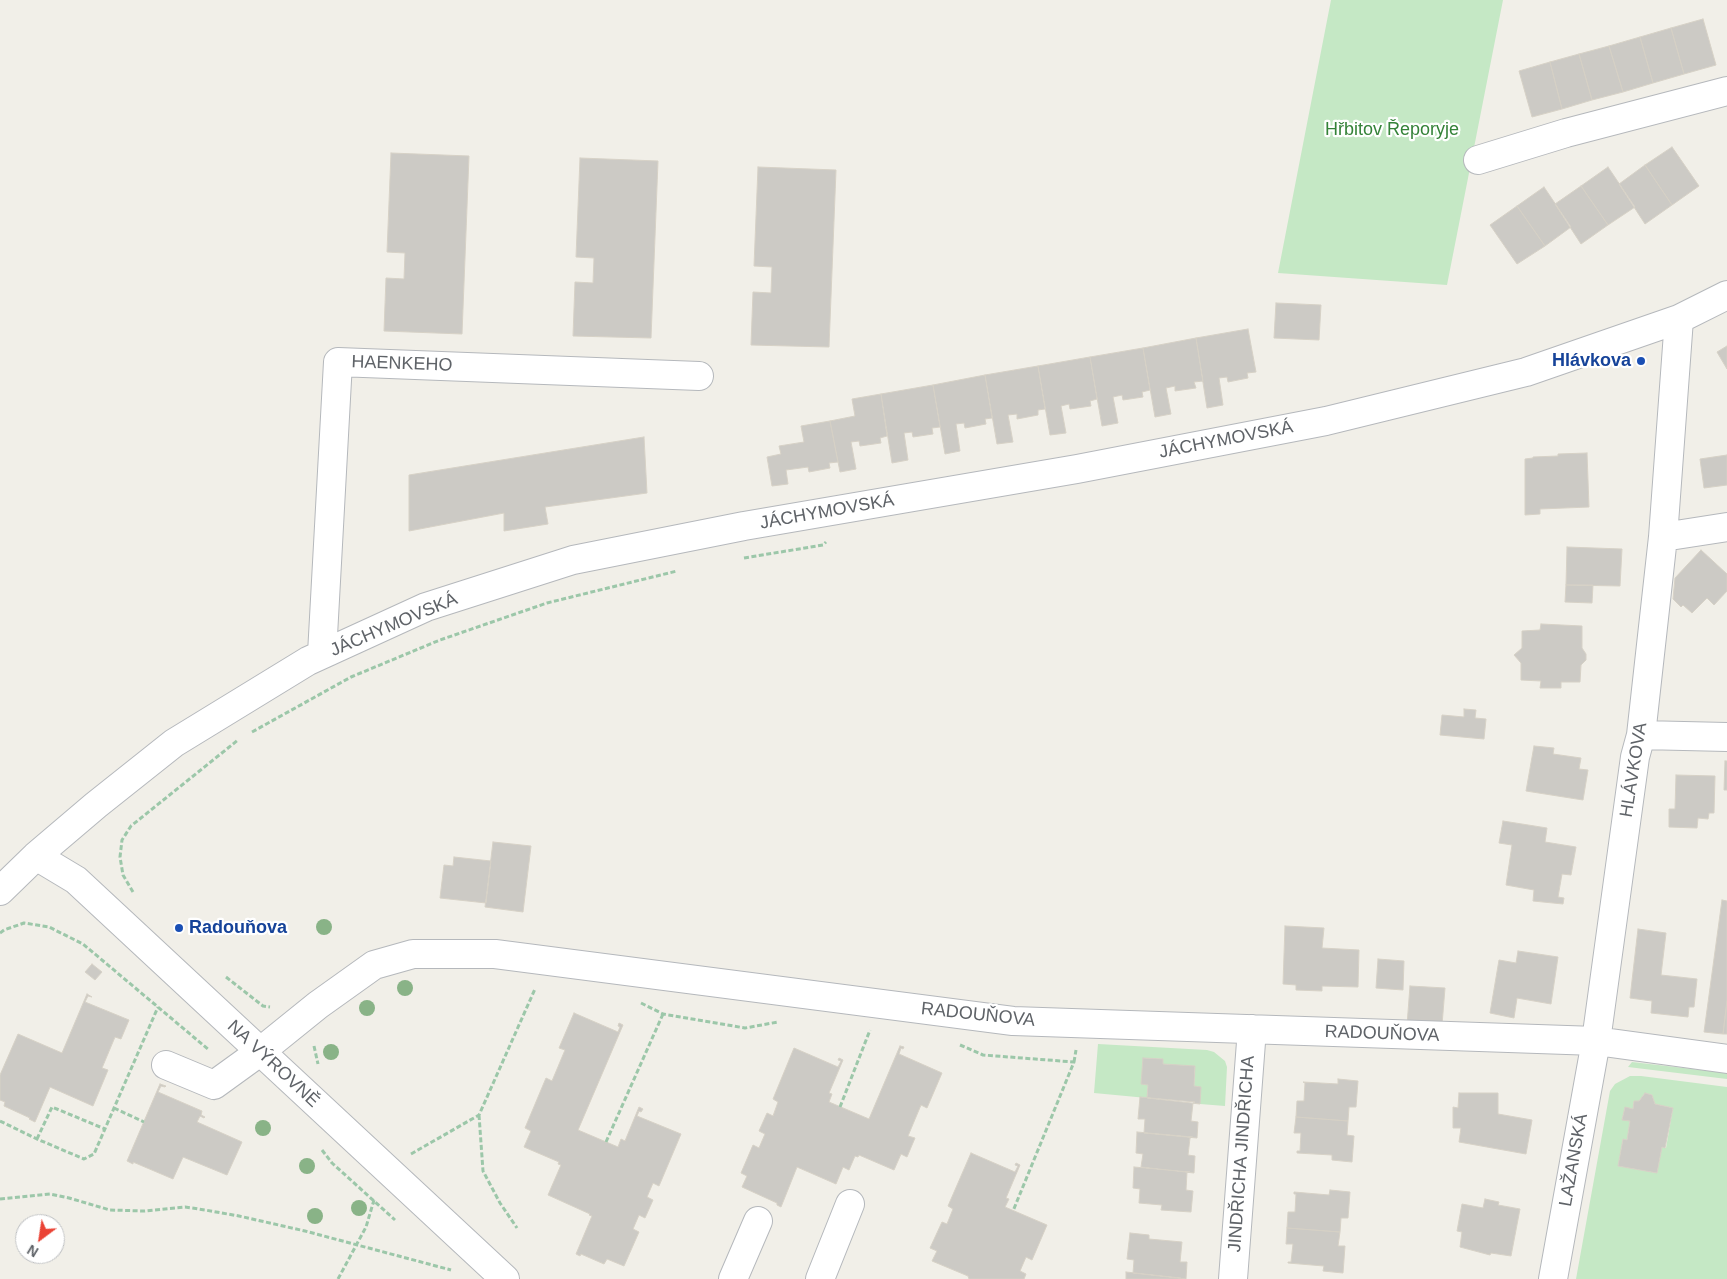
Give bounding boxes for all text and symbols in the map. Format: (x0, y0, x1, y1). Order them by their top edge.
park label: Hřbitov Řeporyje (1325, 119, 1459, 141)
place label: Hlávkova (1552, 350, 1631, 372)
street label: HAENKEHO (351, 351, 453, 377)
marker: Hlávkova (1635, 355, 1647, 367)
street label: JÁCHYMOVSKÁ (1157, 416, 1295, 464)
street label: JÁCHYMOVSKÁ (758, 490, 896, 534)
street label: JÁCHYMOVSKÁ (327, 588, 461, 662)
street label: HLÁVKOVA (1616, 721, 1652, 819)
place label: Radouňova (189, 917, 287, 939)
marker: Radouňova (173, 922, 185, 934)
street label: RADOUŇOVA (920, 998, 1036, 1032)
street label: NA VÝROVNĚ (222, 1016, 324, 1112)
street label: RADOUŇOVA (1324, 1021, 1440, 1047)
street label: JINDŘICHA JINDŘICHA (1224, 1055, 1260, 1253)
street label: LAŽANSKÁ (1555, 1112, 1593, 1208)
north arrow (15, 1214, 65, 1264)
text: N (24, 1242, 41, 1260)

